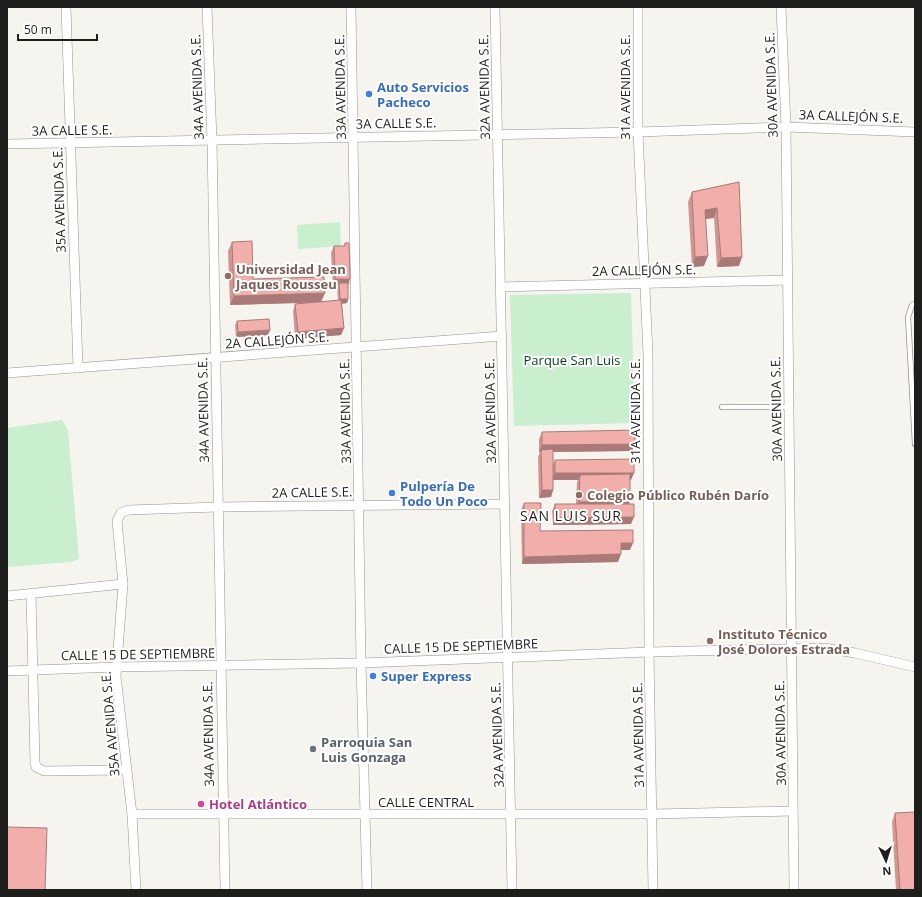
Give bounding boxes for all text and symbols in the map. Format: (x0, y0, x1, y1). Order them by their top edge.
scale bar (18, 16, 97, 42)
text: 50 m (24, 21, 52, 38)
street label: 30A AVENIDA S.E. (760, 32, 782, 138)
street label: 34A AVENIDA S.E. (186, 34, 208, 140)
street label: 33A AVENIDA S.E. (330, 34, 350, 140)
street label: 32A AVENIDA S.E. (474, 34, 494, 140)
street label: 31A AVENIDA S.E. (616, 34, 634, 140)
place label: Auto Servicios Pacheco (377, 78, 469, 111)
marker: Auto Servicios Pacheco (364, 89, 374, 99)
street label: 3A CALLEJÓN S.E. (799, 105, 903, 127)
street label: 3A CALLE S.E. (355, 113, 437, 133)
street label: 3A CALLE S.E. (31, 120, 113, 140)
street label: 35A AVENIDA S.E. (48, 147, 70, 253)
place label: Universidad Jean Jaques Rousseu (235, 260, 346, 293)
street label: 2A CALLEJÓN S.E. (592, 260, 696, 280)
marker: Universidad Jean Jaques Rousseu (223, 271, 233, 281)
street label: 2A CALLEJÓN S.E. (224, 327, 330, 353)
park label: Parque San Luis (524, 351, 620, 369)
street label: 30A AVENIDA S.E. (766, 356, 786, 462)
street label: 34A AVENIDA S.E. (193, 357, 213, 463)
street label: 33A AVENIDA S.E. (335, 358, 355, 464)
street label: 32A AVENIDA S.E. (480, 358, 500, 464)
street label: 31A AVENIDA S.E. (626, 358, 644, 464)
place label: Pulpería De Todo Un Poco (400, 477, 488, 510)
street label: 2A CALLE S.E. (271, 482, 353, 502)
place label: Colegio Público Rubén Darío (587, 486, 769, 504)
marker: Pulpería De Todo Un Poco (387, 488, 397, 498)
marker: Colegio Público Rubén Darío (574, 490, 584, 500)
district label: SAN LUIS SUR (520, 506, 622, 525)
place label: Instituto Técnico José Dolores Estrada (717, 625, 850, 658)
street label: CALLE 15 DE SEPTIEMBRE (384, 634, 538, 658)
marker: Instituto Técnico José Dolores Estrada (705, 636, 715, 646)
street label: CALLE 15 DE SEPTIEMBRE (61, 644, 215, 664)
place label: Super Express (381, 667, 471, 685)
street label: 35A AVENIDA S.E. (96, 671, 124, 777)
marker: Super Express (368, 671, 378, 681)
street label: 30A AVENIDA S.E. (770, 680, 790, 786)
street label: 34A AVENIDA S.E. (198, 681, 218, 787)
street label: 32A AVENIDA S.E. (486, 682, 508, 788)
street label: 31A AVENIDA S.E. (628, 682, 648, 788)
place label: Parroquia San Luis Gonzaga (321, 733, 412, 766)
marker: Parroquia San Luis Gonzaga (308, 744, 318, 754)
street label: CALLE CENTRAL (378, 793, 474, 811)
place label: Hotel Atlántico (209, 795, 307, 813)
marker: Hotel Atlántico (196, 799, 206, 809)
north arrow (866, 841, 906, 881)
text: N (882, 864, 892, 879)

